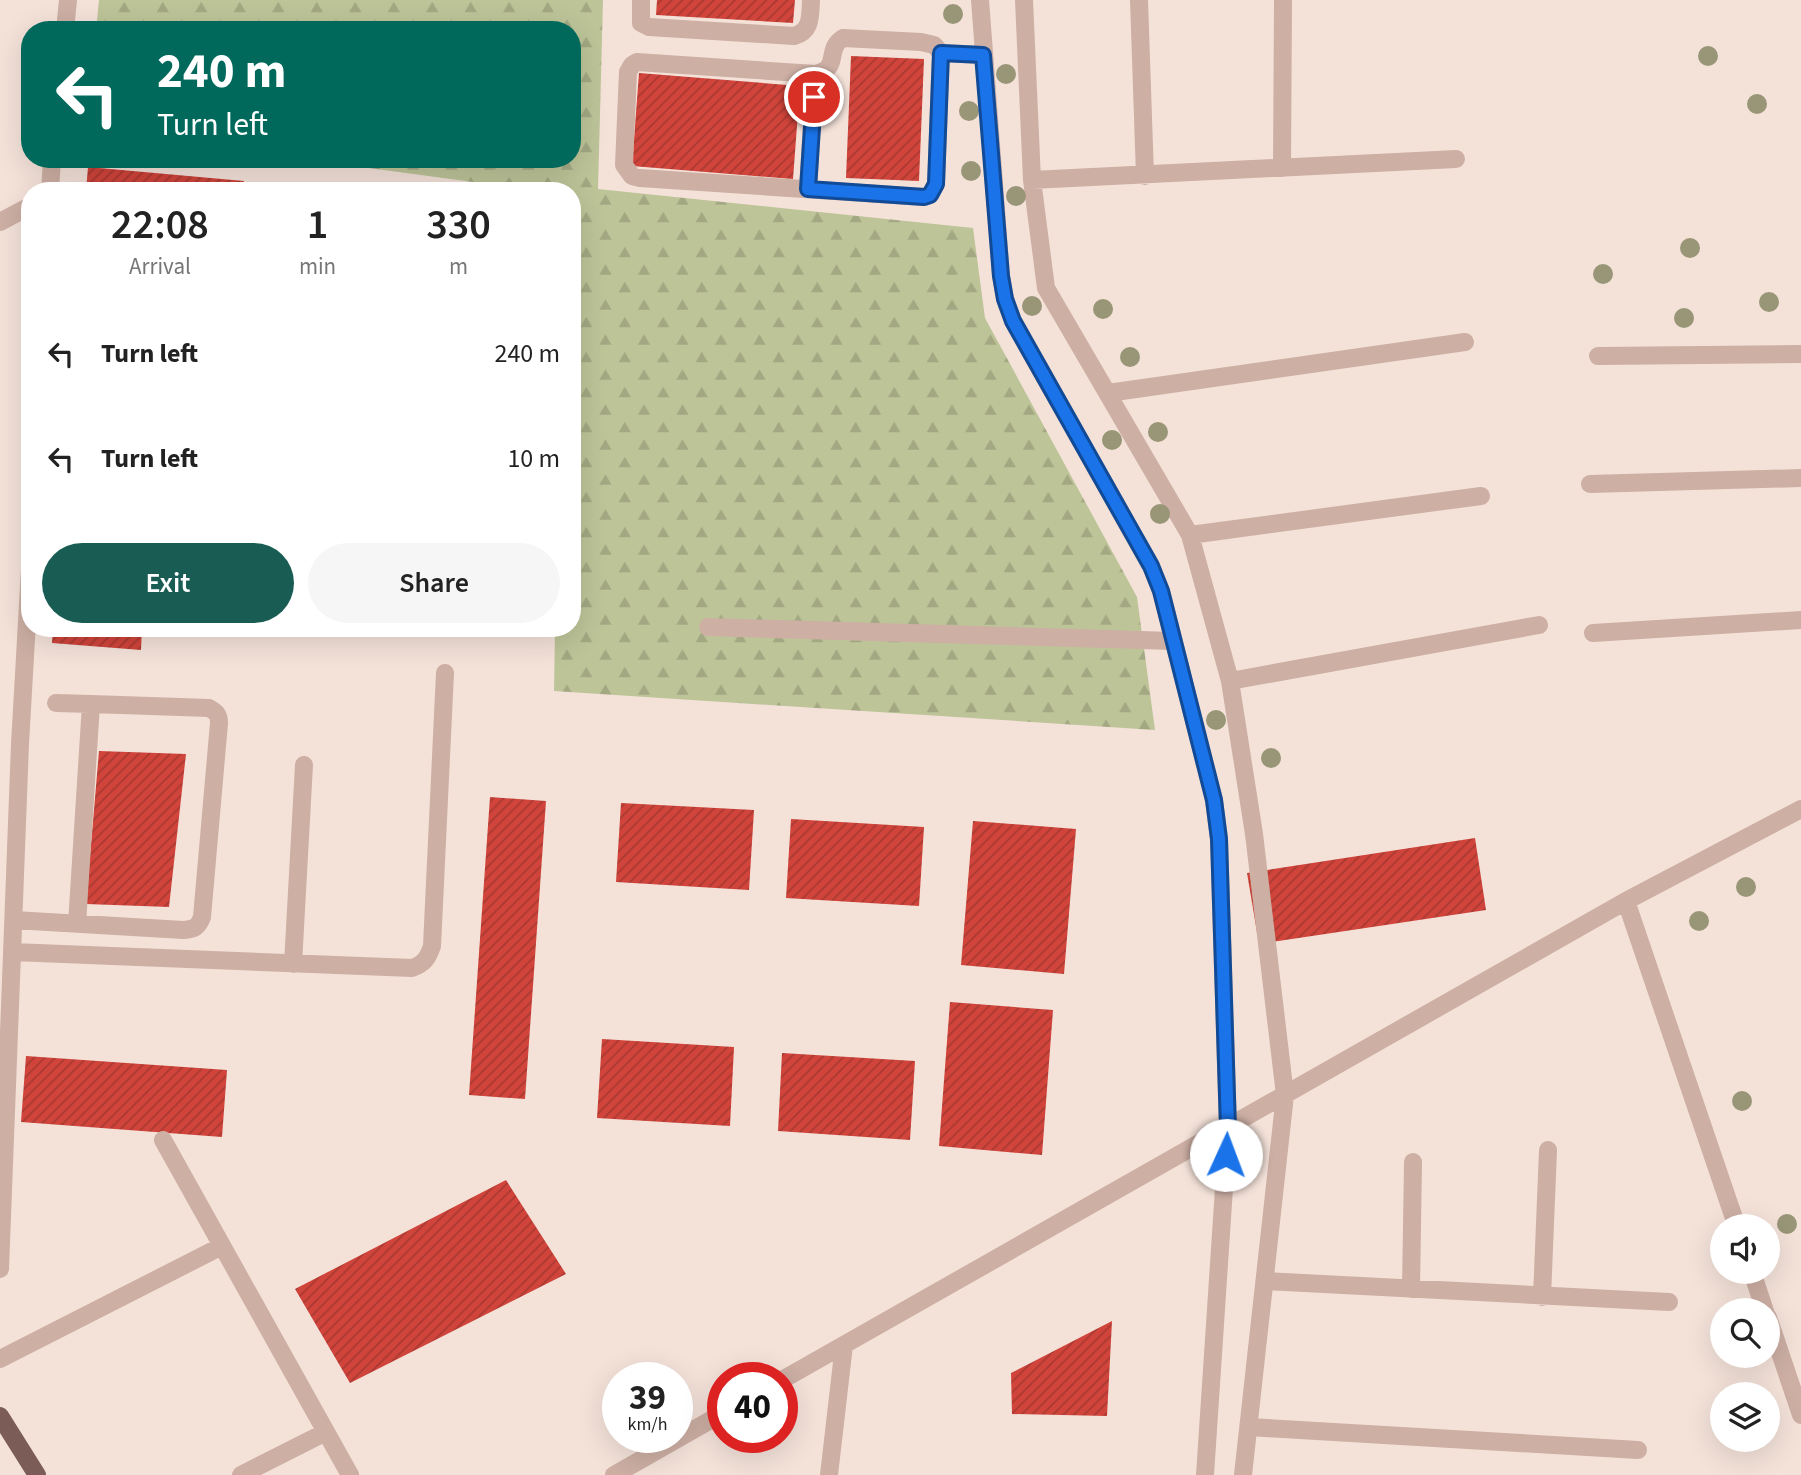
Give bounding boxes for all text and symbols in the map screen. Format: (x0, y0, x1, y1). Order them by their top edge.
text: 240 m (157, 37, 286, 107)
icon: left (42, 49, 133, 140)
pin (784, 67, 844, 127)
icon: arrive (795, 78, 833, 116)
text: Turn left (157, 102, 268, 148)
text: 22:08 (111, 195, 209, 255)
text: 1 (307, 195, 328, 255)
text: 330 (426, 195, 491, 255)
text: Arrival (129, 250, 191, 283)
text: min (299, 250, 336, 283)
text: m (449, 250, 468, 283)
icon: left (42, 335, 80, 373)
text: Turn left (101, 335, 198, 372)
text: 240 m (494, 335, 560, 372)
icon: left (42, 440, 80, 478)
text: Turn left (101, 440, 198, 477)
text: 10 m (507, 440, 560, 477)
button: Exit (42, 543, 294, 623)
button: Share (308, 543, 560, 623)
position arrow (1189, 1118, 1263, 1192)
map controls (1710, 1214, 1780, 1452)
button: sound (1710, 1214, 1780, 1284)
button: search (1710, 1298, 1780, 1368)
speed limit sign: 40 (707, 1362, 798, 1453)
text: 39 (629, 1373, 666, 1423)
button: layers (1710, 1382, 1780, 1452)
text: km/h (628, 1412, 667, 1437)

